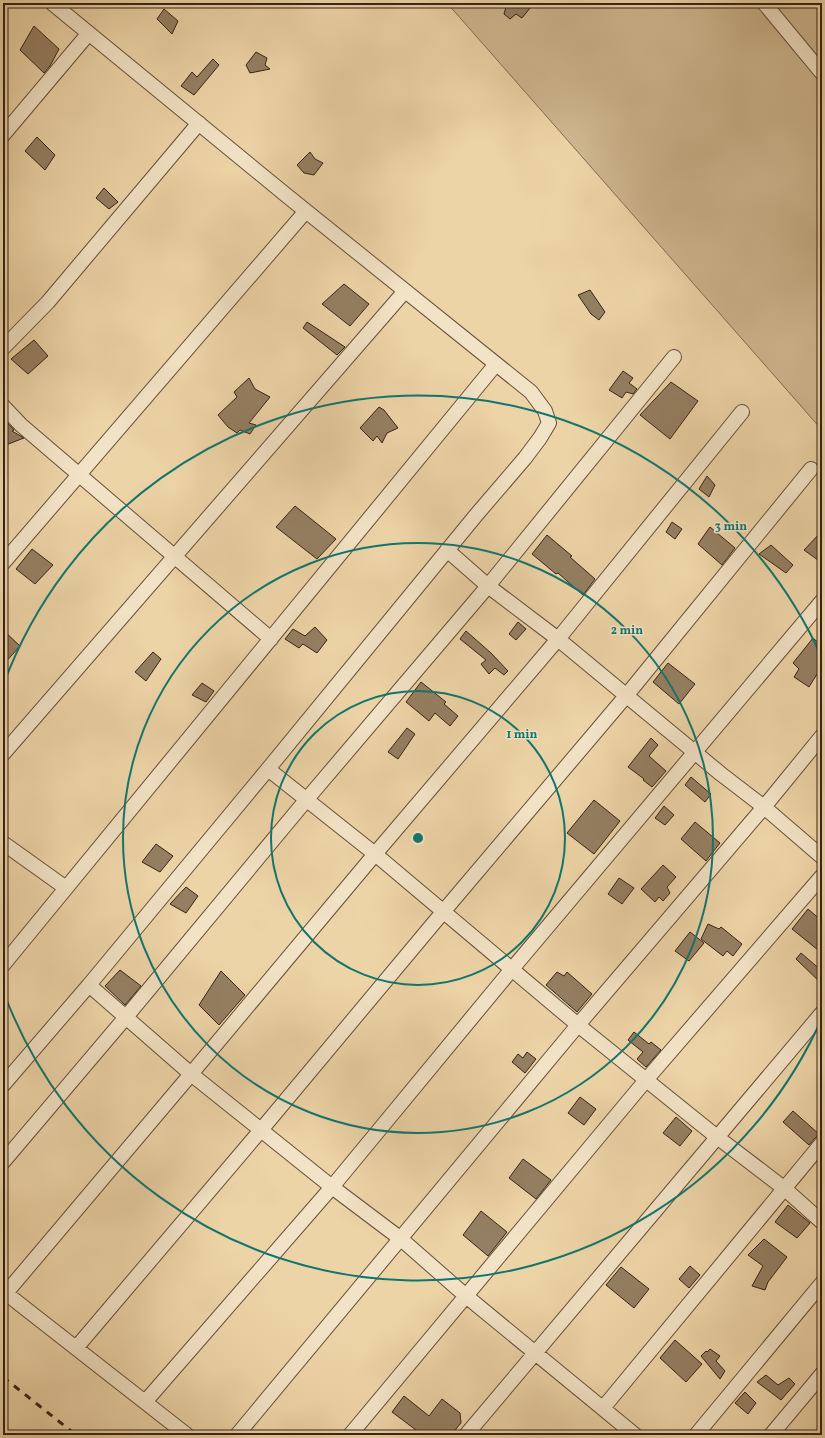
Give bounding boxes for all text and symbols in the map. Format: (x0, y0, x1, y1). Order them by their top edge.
text: 3 min (715, 519, 747, 535)
text: 2 min (611, 623, 643, 639)
text: 1 min (507, 727, 538, 743)
centre of rings (411, 831, 425, 845)

